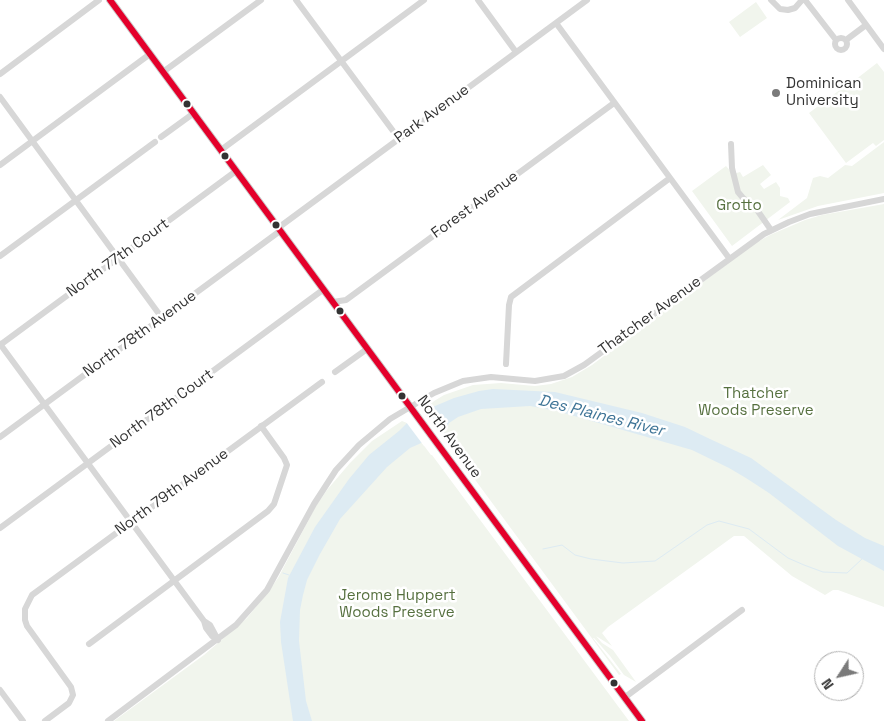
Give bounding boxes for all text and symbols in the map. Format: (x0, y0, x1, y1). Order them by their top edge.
place label: Dominican University (786, 75, 861, 110)
street label: Park Avenue (391, 81, 473, 147)
marker: Dominican University (770, 87, 782, 99)
unlabelled marker (182, 99, 192, 109)
unlabelled marker (220, 151, 230, 161)
street label: Forest Avenue (428, 167, 522, 243)
park label: Grotto (716, 197, 762, 215)
street label: North 77th Court (63, 215, 173, 301)
unlabelled marker (271, 220, 281, 230)
street label: Thatcher Avenue (595, 273, 705, 359)
street label: North 78th Avenue (80, 287, 200, 381)
unlabelled marker (335, 306, 345, 316)
street label: North 78th Court (107, 366, 217, 452)
park label: Thatcher Woods Preserve (698, 385, 814, 420)
unlabelled marker (397, 391, 407, 401)
water label: Des Plaines River (536, 391, 666, 441)
street label: North Avenue (413, 392, 485, 482)
street label: North 79th Avenue (112, 445, 232, 539)
park label: Jerome Huppert Woods Preserve (338, 587, 456, 622)
north arrow (814, 651, 864, 701)
text: N (817, 675, 838, 693)
unlabelled marker (609, 678, 619, 688)

